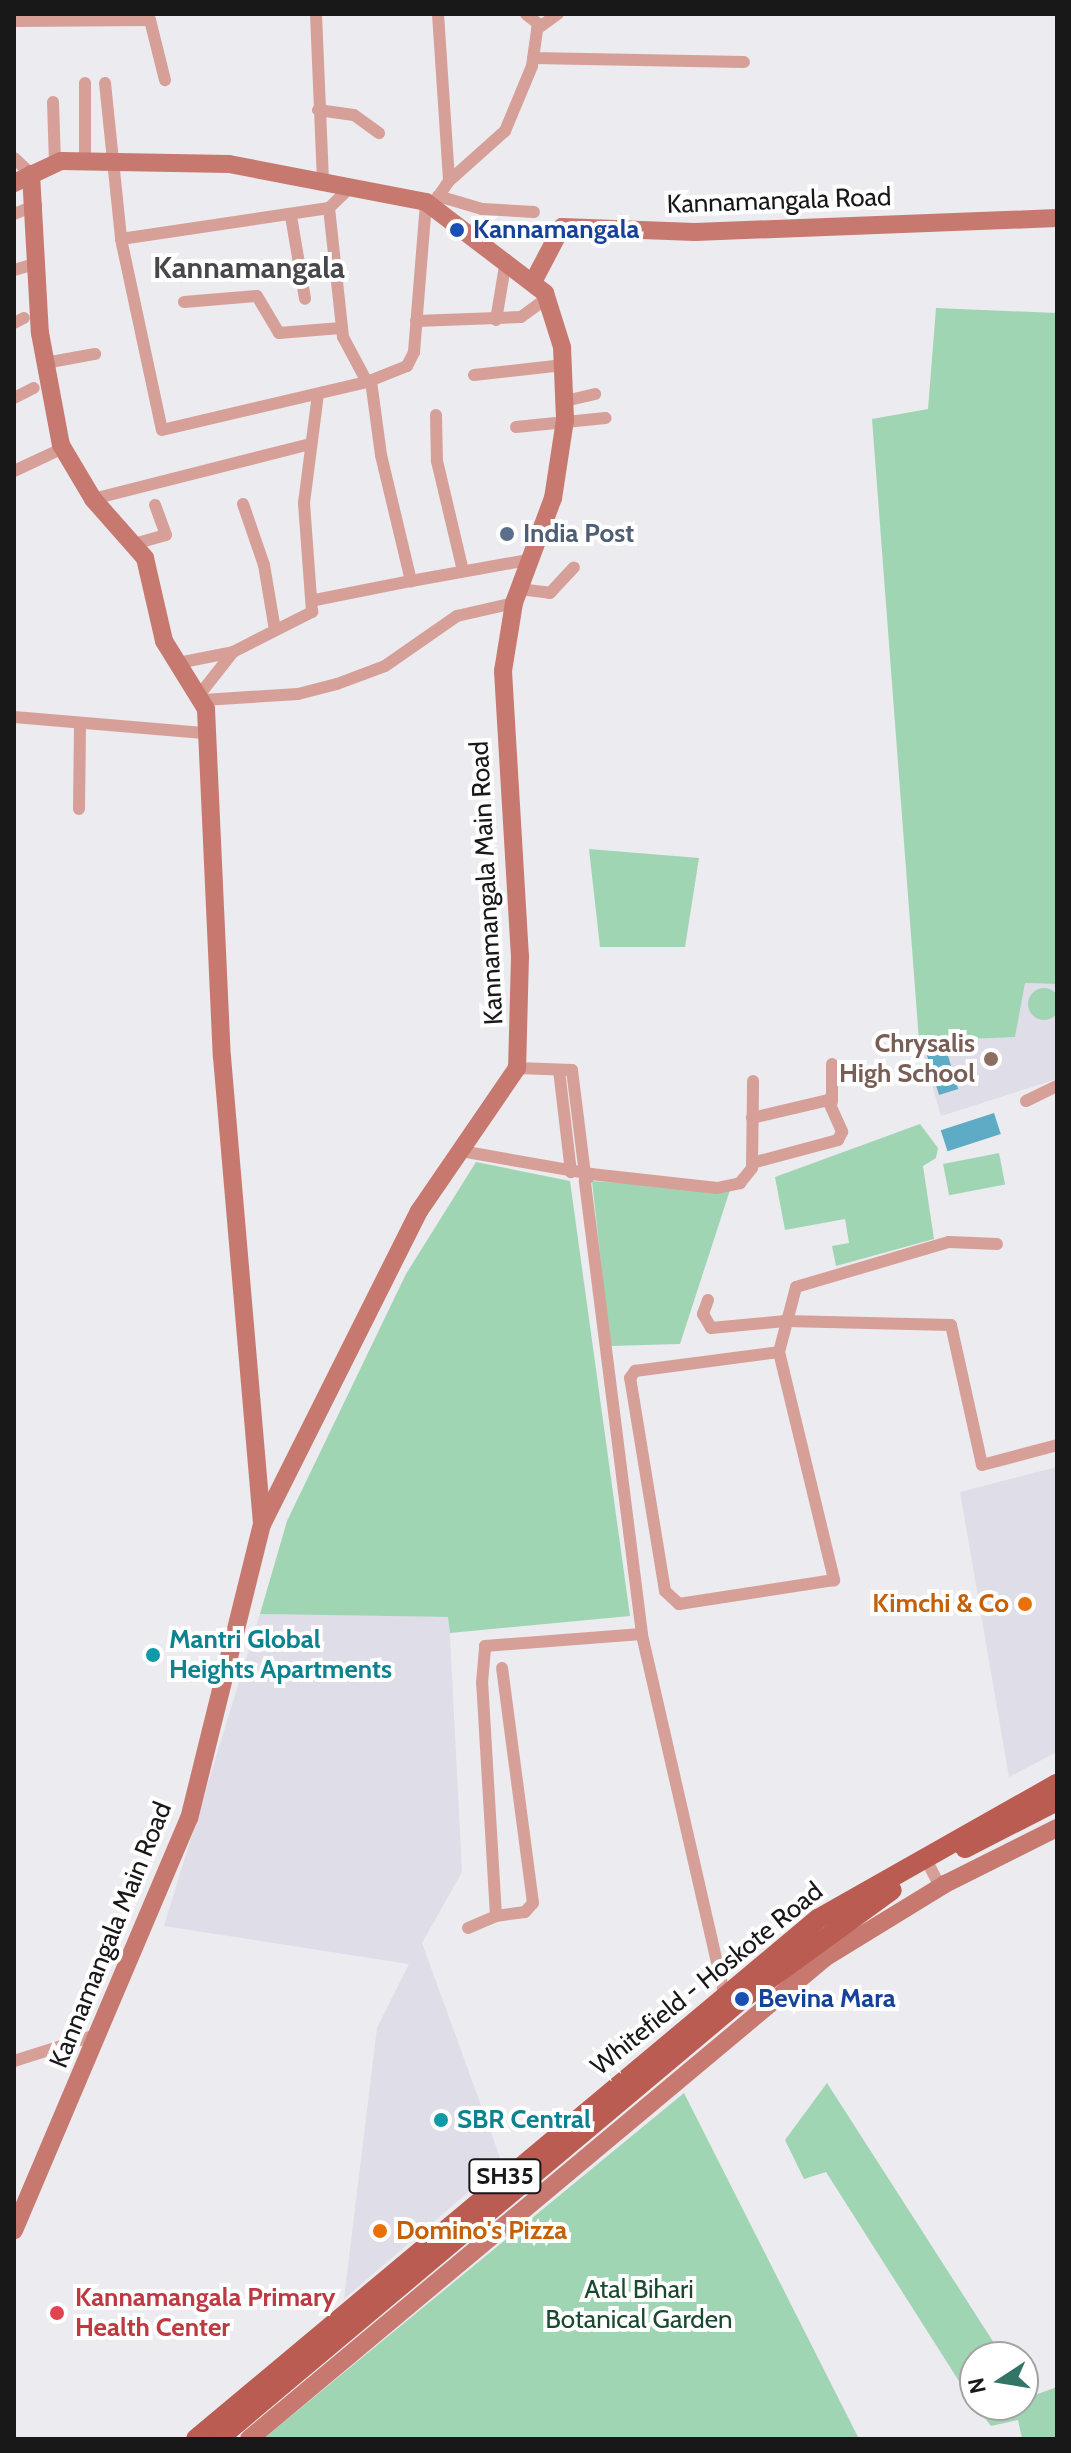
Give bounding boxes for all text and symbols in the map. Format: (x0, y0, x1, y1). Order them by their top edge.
street label: Kannamangala Road (666, 181, 892, 221)
place label: Kannamangala (473, 214, 639, 246)
marker: Kannamangala (448, 221, 466, 239)
district label: Kannamangala (153, 250, 345, 286)
place label: India Post (523, 518, 634, 550)
marker: India Post (498, 525, 516, 543)
street label: Kannamangala Main Road (464, 740, 510, 1026)
place label: Chrysalis High School (839, 1028, 975, 1090)
marker: Chrysalis High School (982, 1050, 1000, 1068)
place label: Kimchi & Co (872, 1588, 1009, 1620)
marker: Kimchi & Co (1016, 1595, 1034, 1613)
place label: Mantri Global Heights Apartments (169, 1624, 392, 1686)
marker: Mantri Global Heights Apartments (144, 1646, 162, 1664)
street label: Kannamangala Main Road (43, 1797, 179, 2073)
street label: Whitefield - Hoskote Road (585, 1876, 829, 2082)
place label: Bevina Mara (758, 1983, 896, 2015)
marker: Bevina Mara (733, 1990, 751, 2008)
place label: SBR Central (457, 2104, 591, 2136)
marker: SBR Central (432, 2111, 450, 2129)
road number: SH35 (467, 2156, 543, 2196)
place label: Domino's Pizza (396, 2215, 567, 2247)
marker: Domino's Pizza (371, 2222, 389, 2240)
park label: Atal Bihari Botanical Garden (545, 2274, 733, 2336)
place label: Kannamangala Primary Health Center (75, 2282, 335, 2344)
marker: Kannamangala Primary Health Center (46, 2302, 68, 2324)
north arrow (959, 2341, 1039, 2421)
text: N (962, 2375, 992, 2396)

